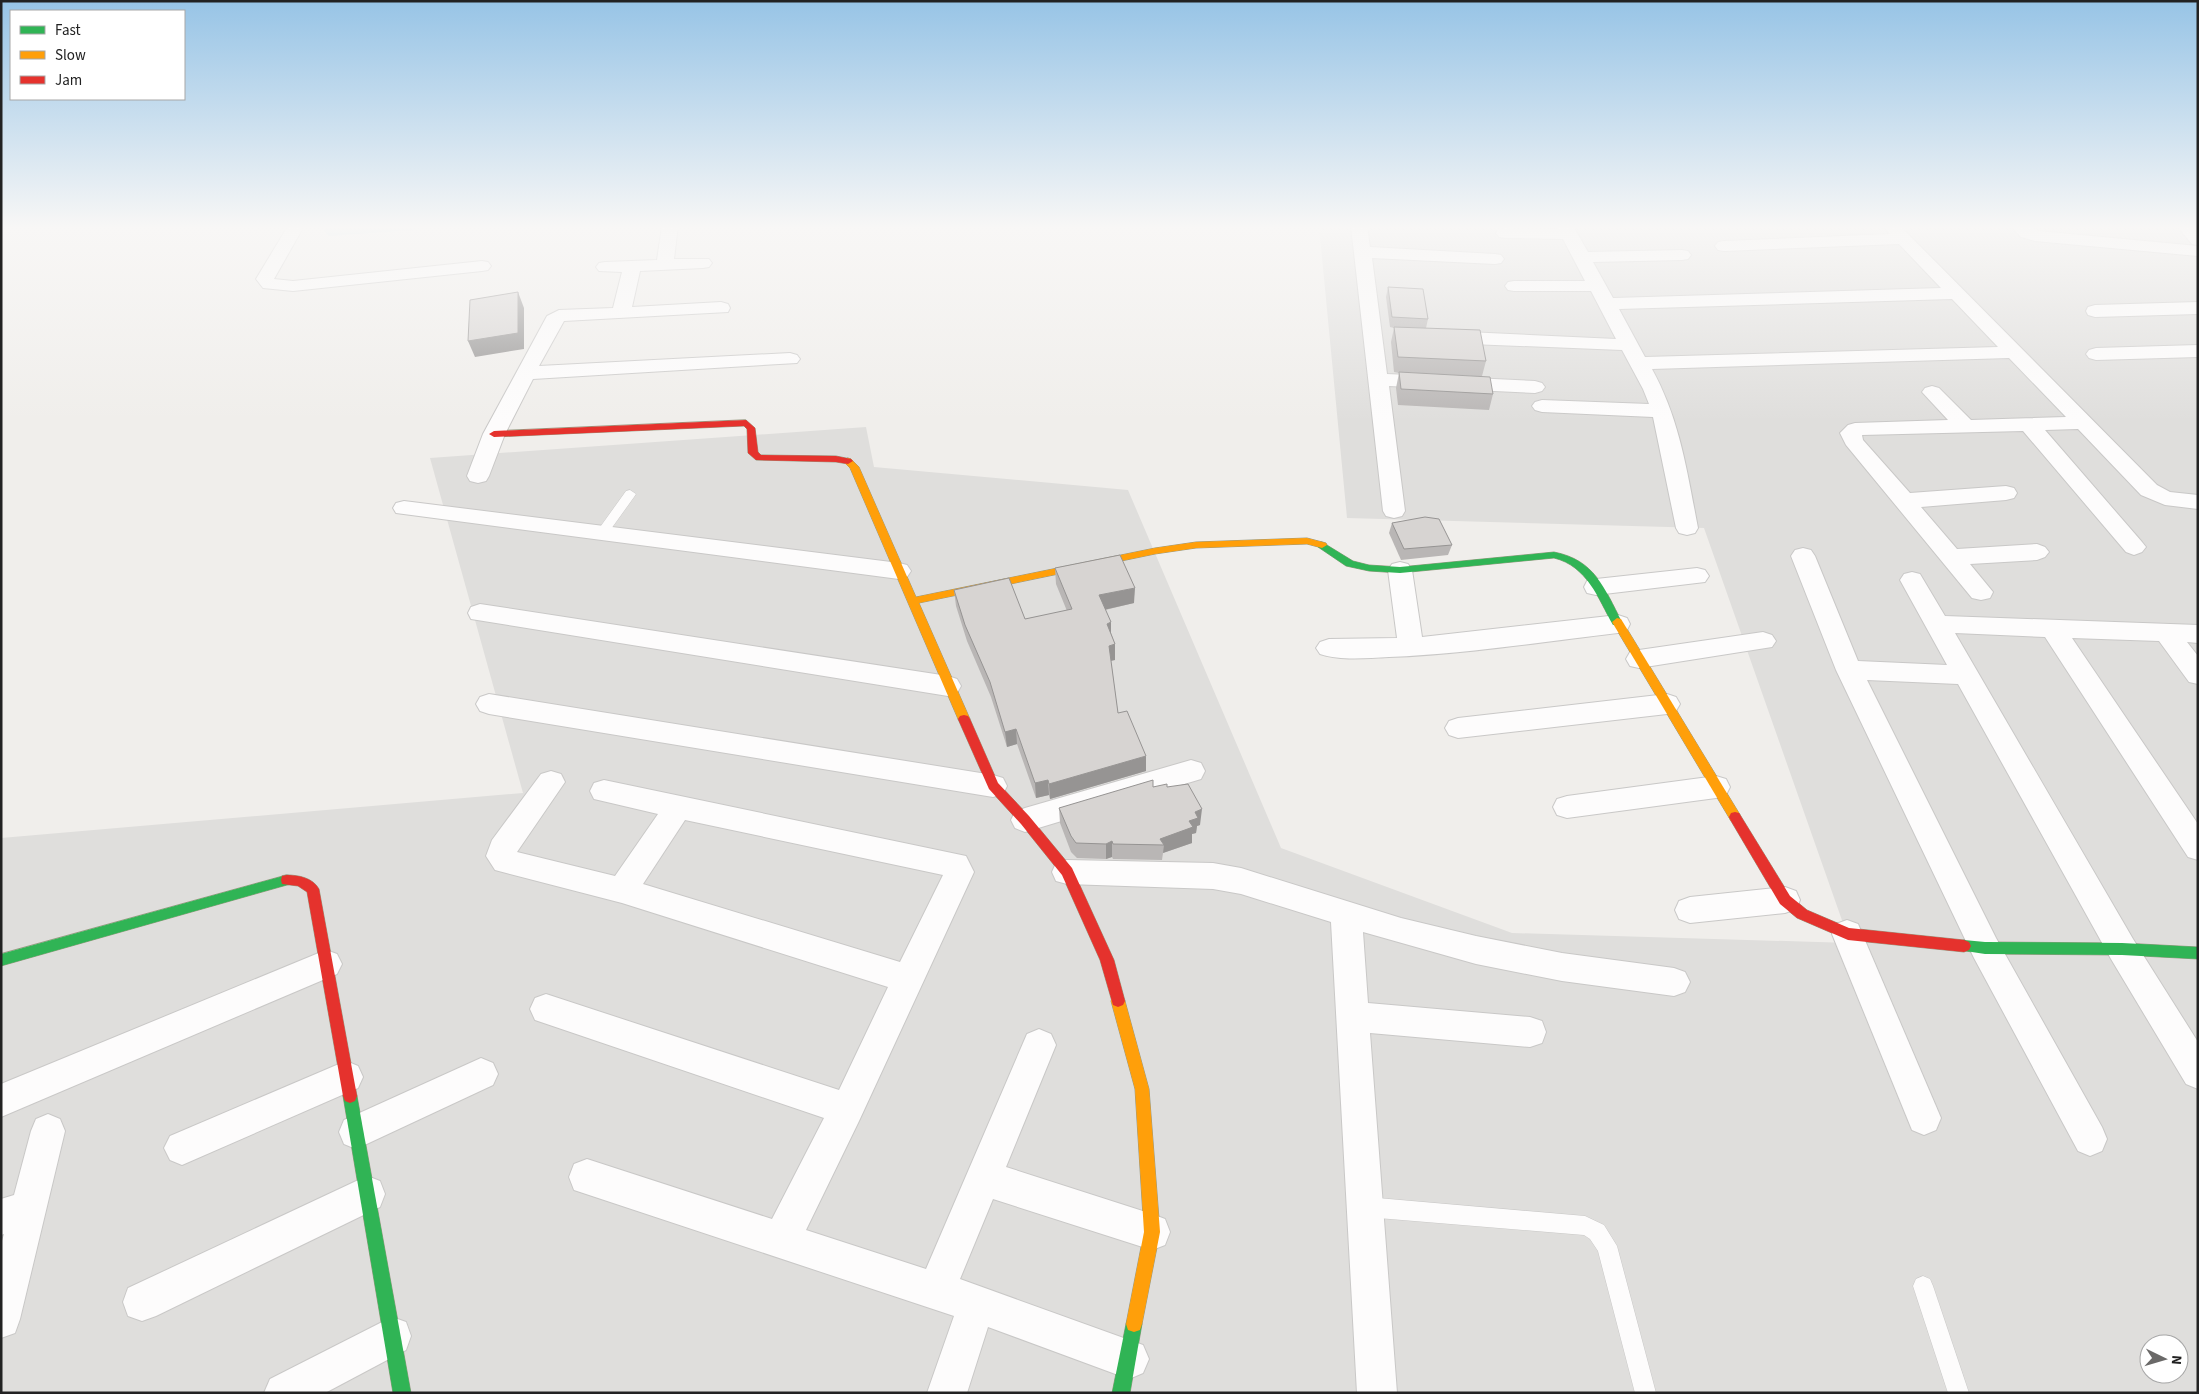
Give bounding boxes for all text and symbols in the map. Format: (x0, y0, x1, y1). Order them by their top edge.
legend (10, 10, 185, 100)
text: Fast (55, 20, 81, 41)
text: Slow (55, 45, 86, 66)
text: Jam (55, 70, 82, 91)
north arrow (2139, 1334, 2189, 1384)
text: N (2166, 1355, 2186, 1366)

